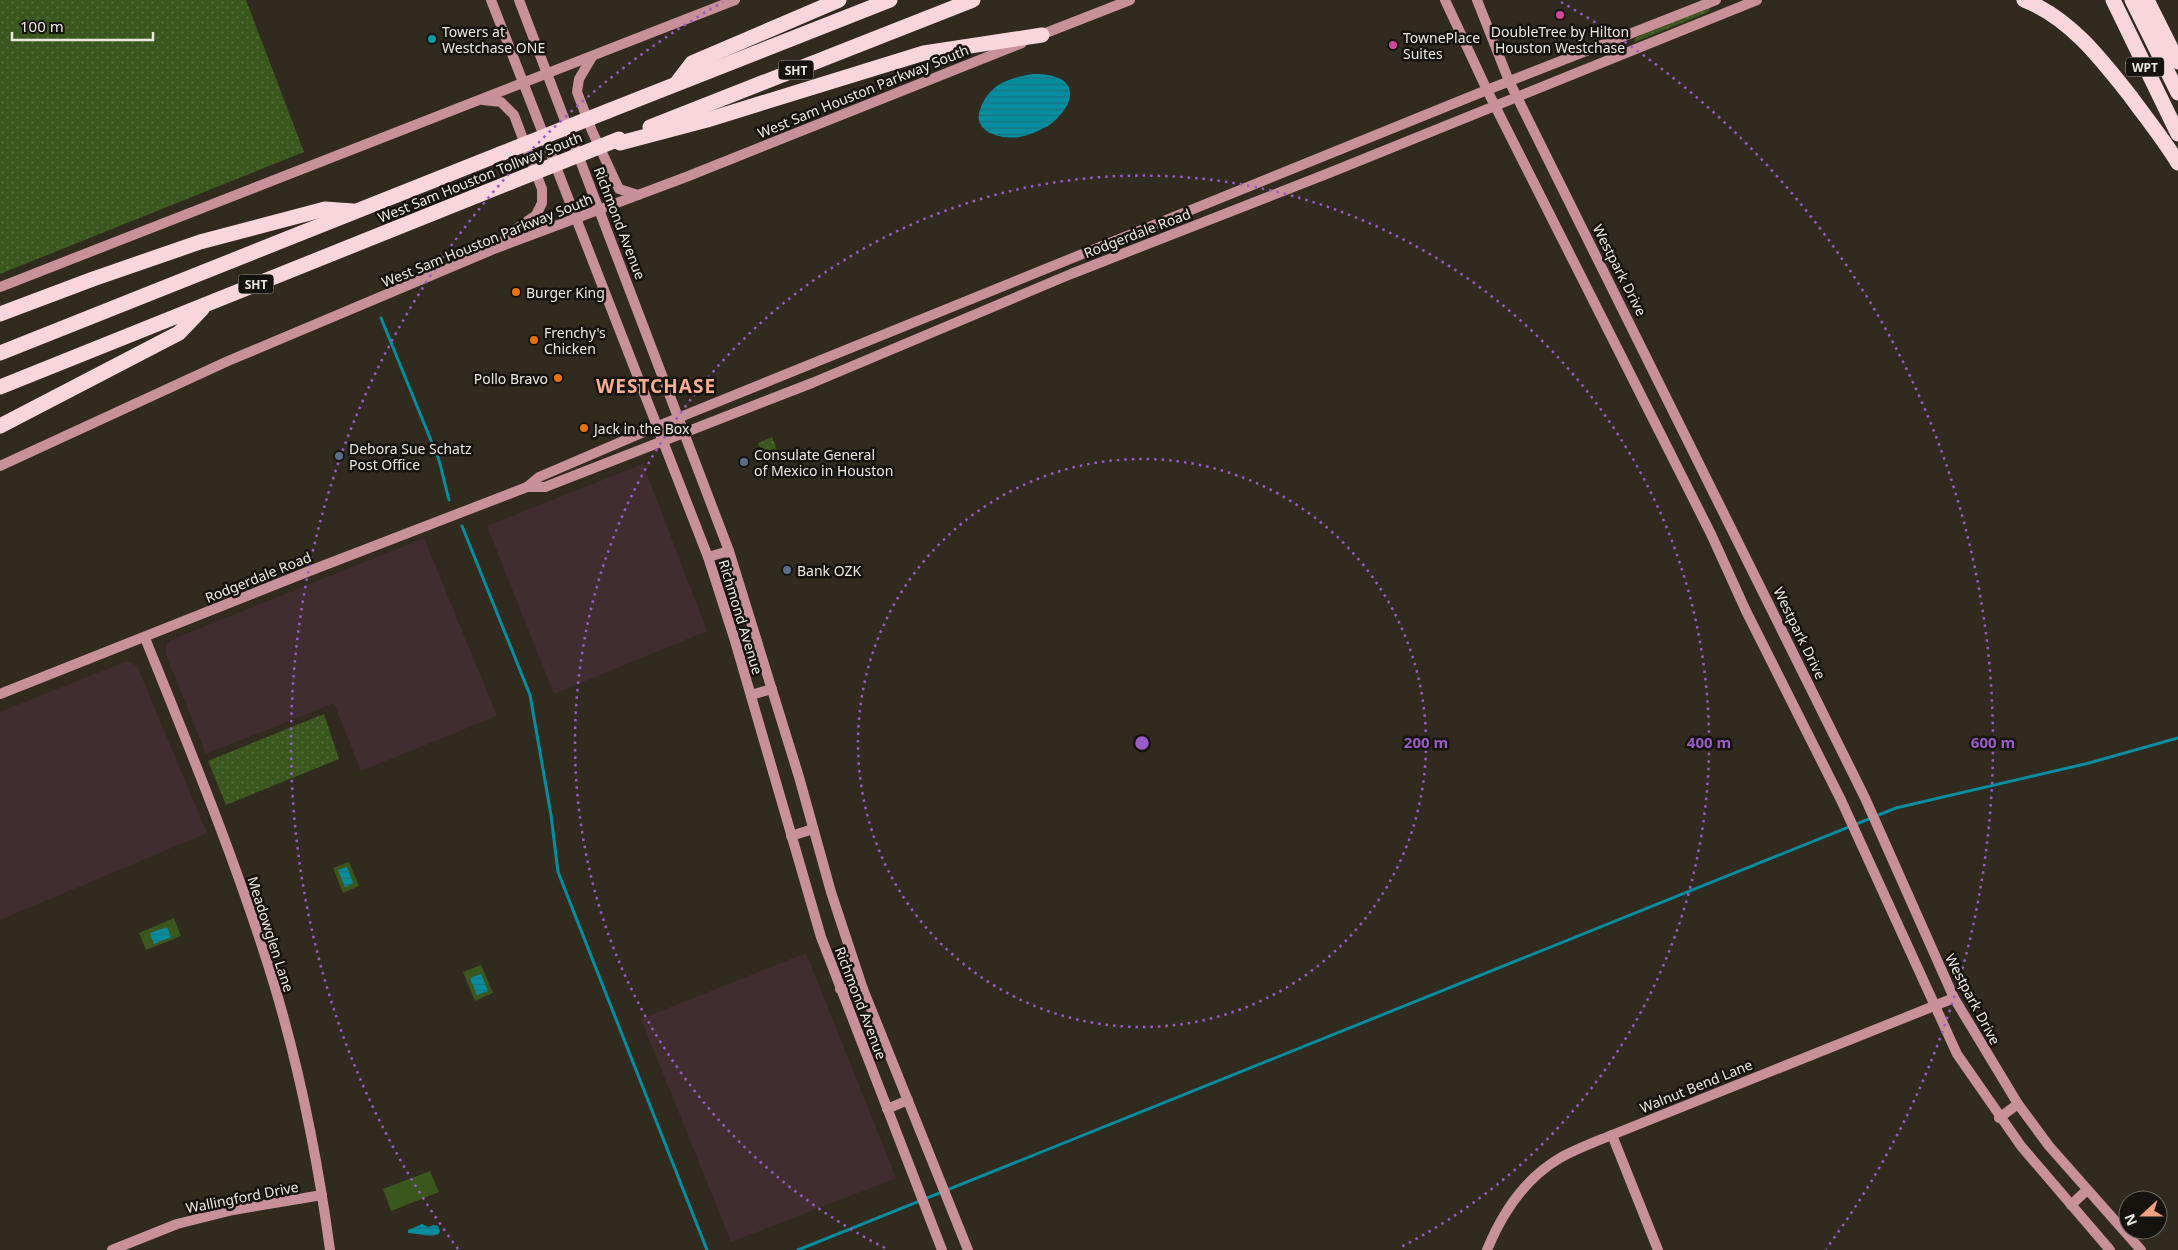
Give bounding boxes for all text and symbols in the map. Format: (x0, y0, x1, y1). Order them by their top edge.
marker: DoubleTree by Hilton Houston Westchase (1554, 9, 1566, 21)
scale bar (12, 10, 154, 42)
text: 100 m (20, 16, 64, 36)
place label: Towers at Westchase ONE (442, 22, 545, 57)
place label: DoubleTree by Hilton Houston Westchase (1491, 22, 1629, 57)
place label: TownePlace Suites (1403, 28, 1480, 63)
marker: Towers at Westchase ONE (426, 33, 438, 45)
marker: TownePlace Suites (1387, 39, 1399, 51)
street label: West Sam Houston Parkway South (755, 40, 971, 142)
road number: WPT (2126, 58, 2164, 76)
road number: SHT (778, 60, 814, 80)
street label: West Sam Houston Tollway South (375, 127, 585, 227)
street label: Richmond Avenue (590, 164, 650, 282)
street label: West Sam Houston Parkway South (379, 189, 595, 291)
street label: Rodgerdale Road (1081, 204, 1193, 262)
street label: Westpark Drive (1589, 221, 1651, 319)
road number: SHT (238, 274, 274, 294)
place label: Burger King (526, 283, 605, 302)
marker: Burger King (510, 286, 522, 298)
place label: Frenchy's Chicken (544, 323, 606, 358)
marker: Frenchy's Chicken (528, 334, 540, 346)
place label: Pollo Bravo (474, 369, 548, 388)
marker: Pollo Bravo (552, 372, 564, 384)
district label: WESTCHASE (596, 373, 716, 399)
place label: Jack in the Box (592, 419, 690, 438)
marker: Jack in the Box (578, 422, 590, 434)
place label: Debora Sue Schatz Post Office (349, 439, 472, 474)
place label: Consulate General of Mexico in Houston (754, 445, 893, 480)
marker: Debora Sue Schatz Post Office (333, 450, 345, 462)
marker: Consulate General of Mexico in Houston (738, 456, 750, 468)
street label: Rodgerdale Road (202, 547, 314, 607)
street label: Richmond Avenue (714, 557, 768, 677)
place label: Bank OZK (797, 561, 862, 580)
marker: Bank OZK (781, 564, 793, 576)
street label: Westpark Drive (1769, 584, 1831, 682)
text: 200 m (1404, 732, 1448, 752)
text: 400 m (1687, 732, 1731, 752)
text: 600 m (1971, 732, 2015, 752)
centre of rings (1133, 734, 1151, 752)
street label: Meadowglen Lane (243, 874, 299, 994)
street label: Richmond Avenue (831, 944, 891, 1062)
street label: Westpark Drive (1941, 950, 2005, 1048)
street label: Walnut Bend Lane (1637, 1055, 1755, 1117)
street label: Wallingford Drive (184, 1177, 300, 1217)
north arrow (2118, 1190, 2168, 1240)
text: N (2119, 1211, 2141, 1229)

